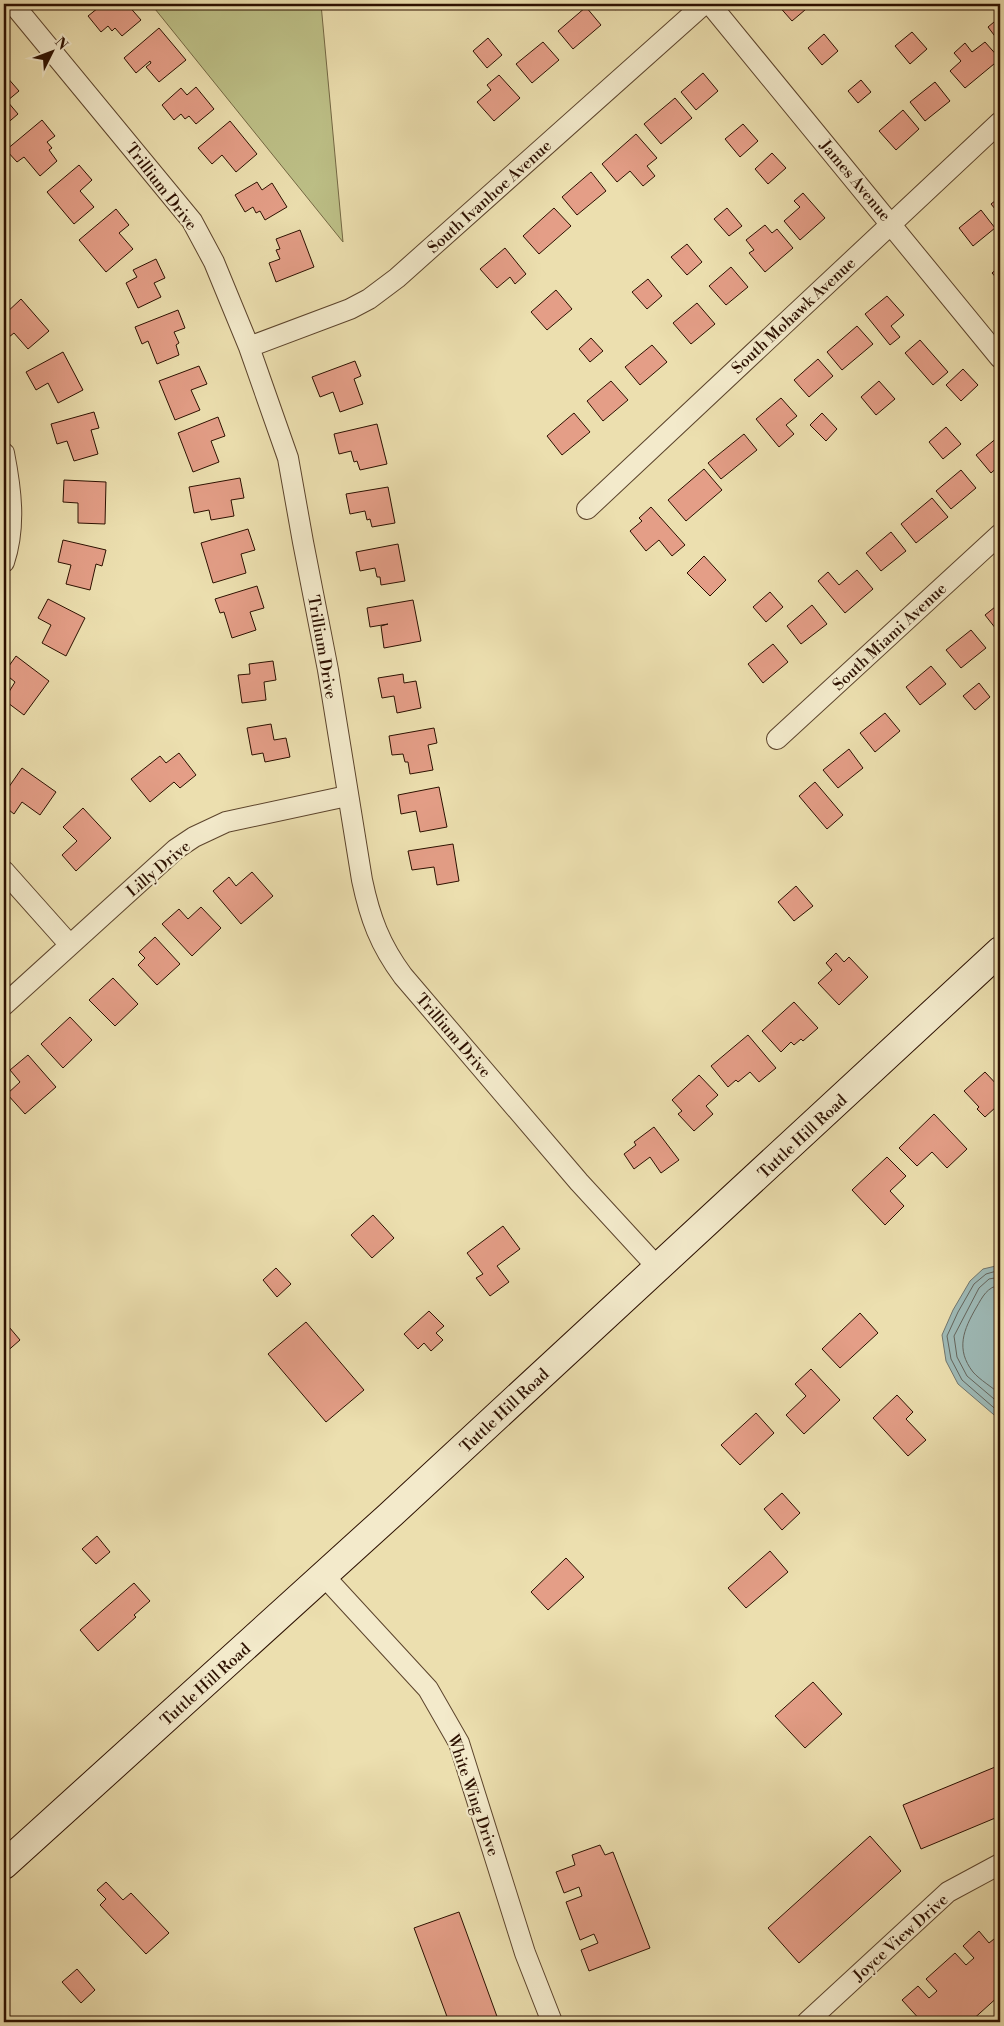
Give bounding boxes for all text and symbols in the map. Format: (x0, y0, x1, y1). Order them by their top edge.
north arrow (28, 28, 78, 78)
text: N (51, 34, 71, 54)
street label: James Avenue (815, 135, 895, 225)
street label: South Ivanhoe Avenue (423, 136, 556, 258)
street label: Trillium Drive (121, 139, 201, 234)
street label: South Mohawk Avenue (728, 253, 860, 378)
street label: South Miami Avenue (828, 579, 951, 695)
street label: Trillium Drive (303, 594, 341, 701)
street label: Lilly Drive (123, 836, 195, 901)
street label: Trillium Drive (411, 989, 495, 1082)
street label: Tuttle Hill Road (754, 1090, 851, 1183)
street label: Tuttle Hill Road (456, 1364, 553, 1457)
street label: Tuttle Hill Road (156, 1639, 255, 1731)
street label: White Wing Drive (443, 1731, 503, 1859)
street label: Joyce View Drive (848, 1890, 952, 1986)

